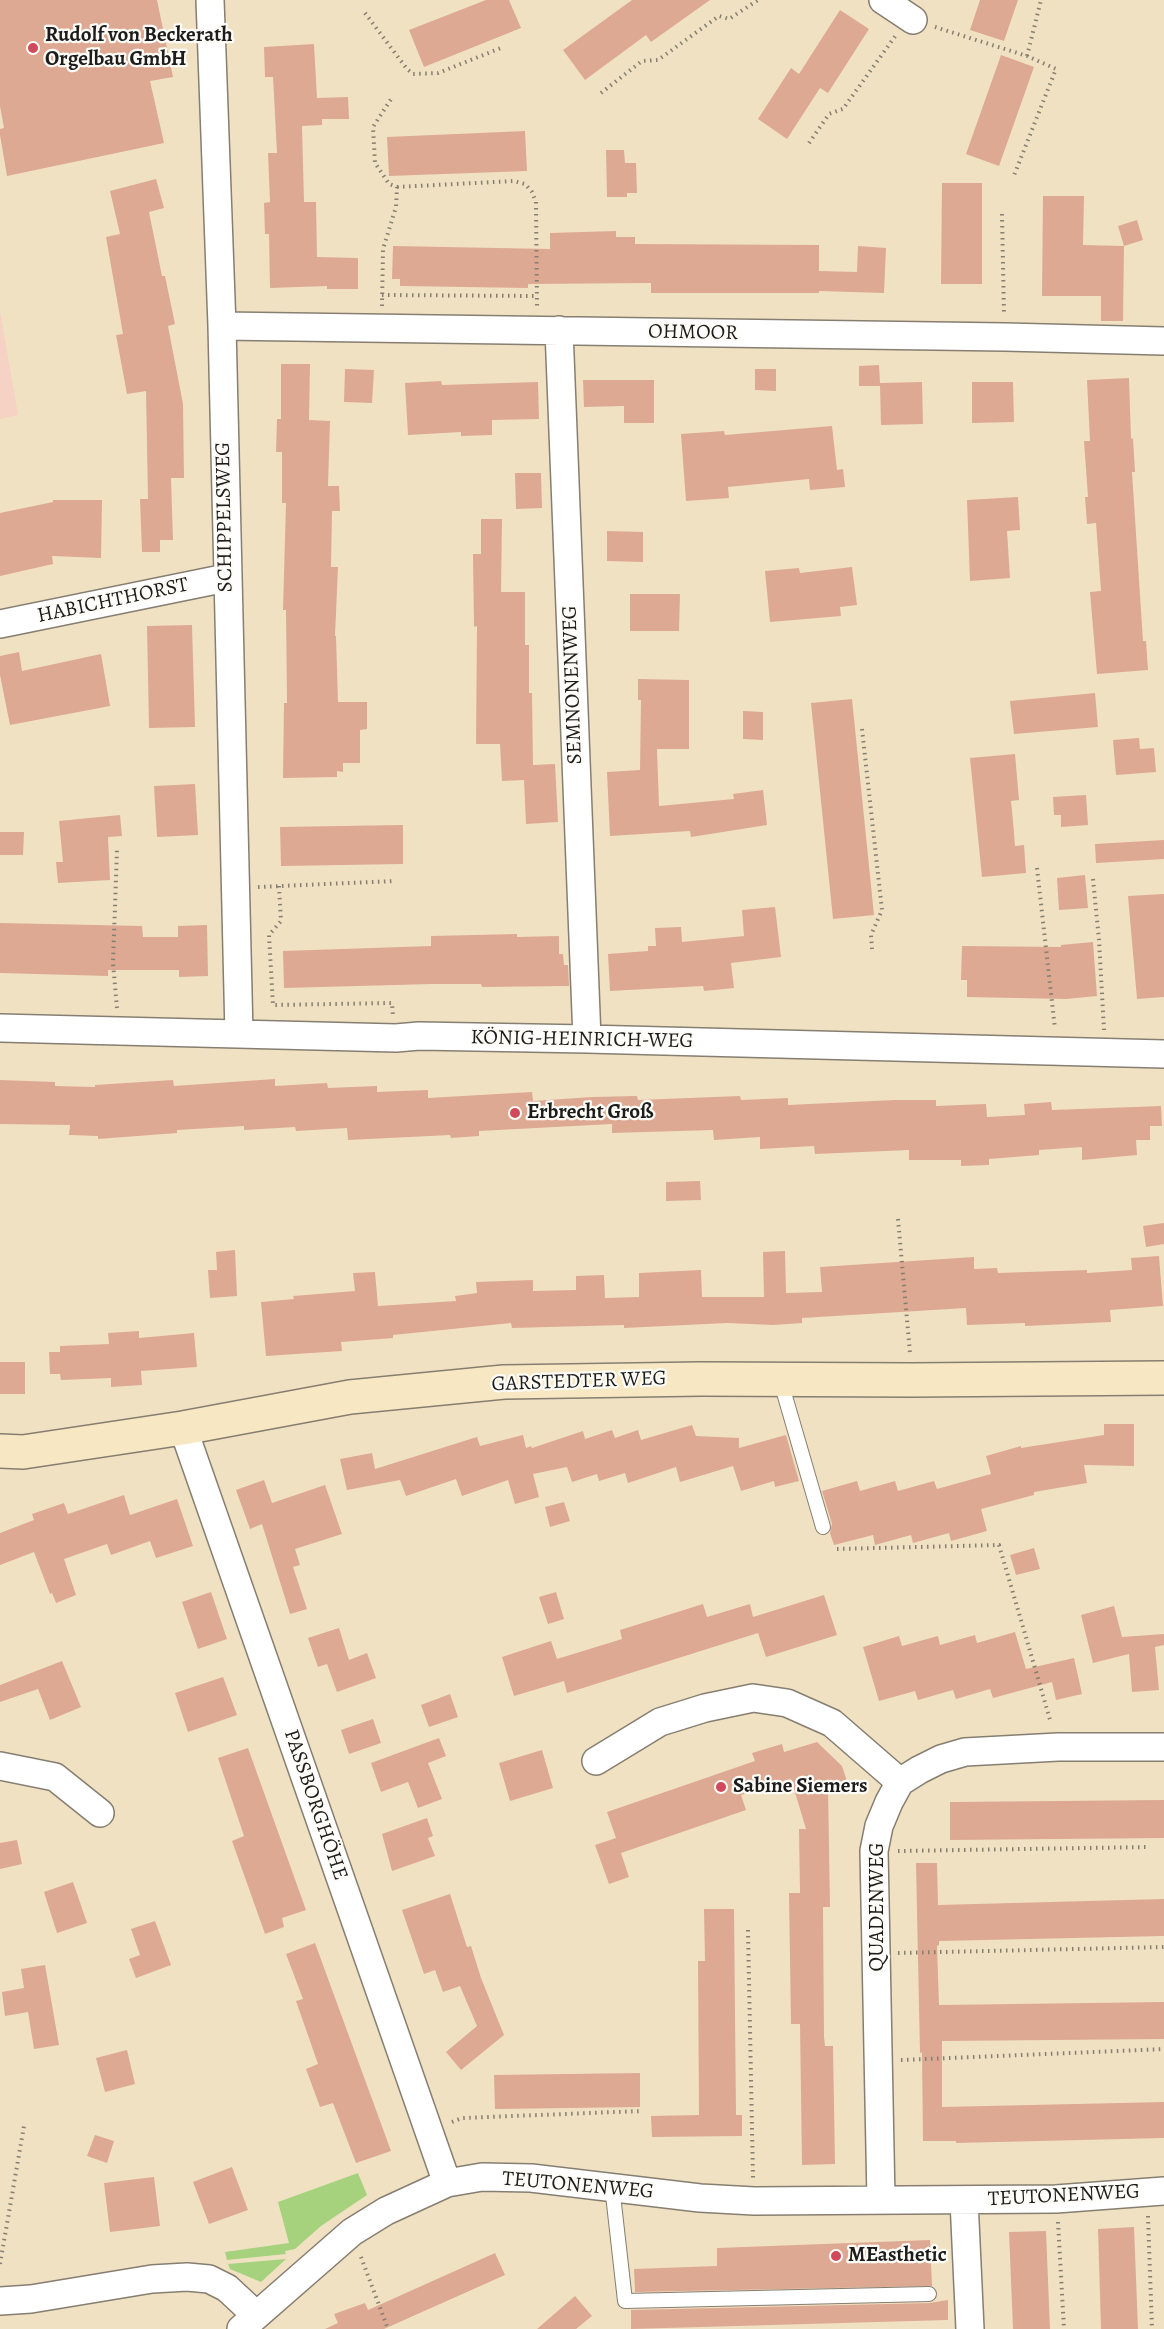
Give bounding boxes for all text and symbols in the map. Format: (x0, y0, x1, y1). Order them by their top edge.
place label: Rudolf von Beckerath Orgelbau GmbH (45, 23, 233, 73)
marker: Rudolf von Beckerath Orgelbau GmbH (26, 41, 40, 55)
street label: OHMOOR (648, 320, 738, 346)
street label: SCHIPPELSWEG (211, 441, 239, 593)
street label: HABICHTHORST (35, 573, 191, 629)
street label: SEMNONENWEG (558, 605, 588, 765)
street label: KÖNIG-HEINRICH-WEG (470, 1025, 694, 1055)
place label: Erbrecht Groß (527, 1100, 653, 1126)
marker: Erbrecht Groß (508, 1106, 522, 1120)
street label: GARSTEDTER WEG (491, 1366, 667, 1398)
street label: PASSBORGHÖHE (277, 1726, 353, 1884)
place label: Sabine Siemers (733, 1774, 868, 1800)
marker: Sabine Siemers (714, 1780, 728, 1794)
street label: QUADENWEG (865, 1843, 891, 1971)
street label: TEUTONENWEG (501, 2167, 655, 2205)
street label: TEUTONENWEG (987, 2179, 1141, 2213)
place label: MEasthetic (848, 2243, 947, 2269)
marker: MEasthetic (829, 2249, 843, 2263)

